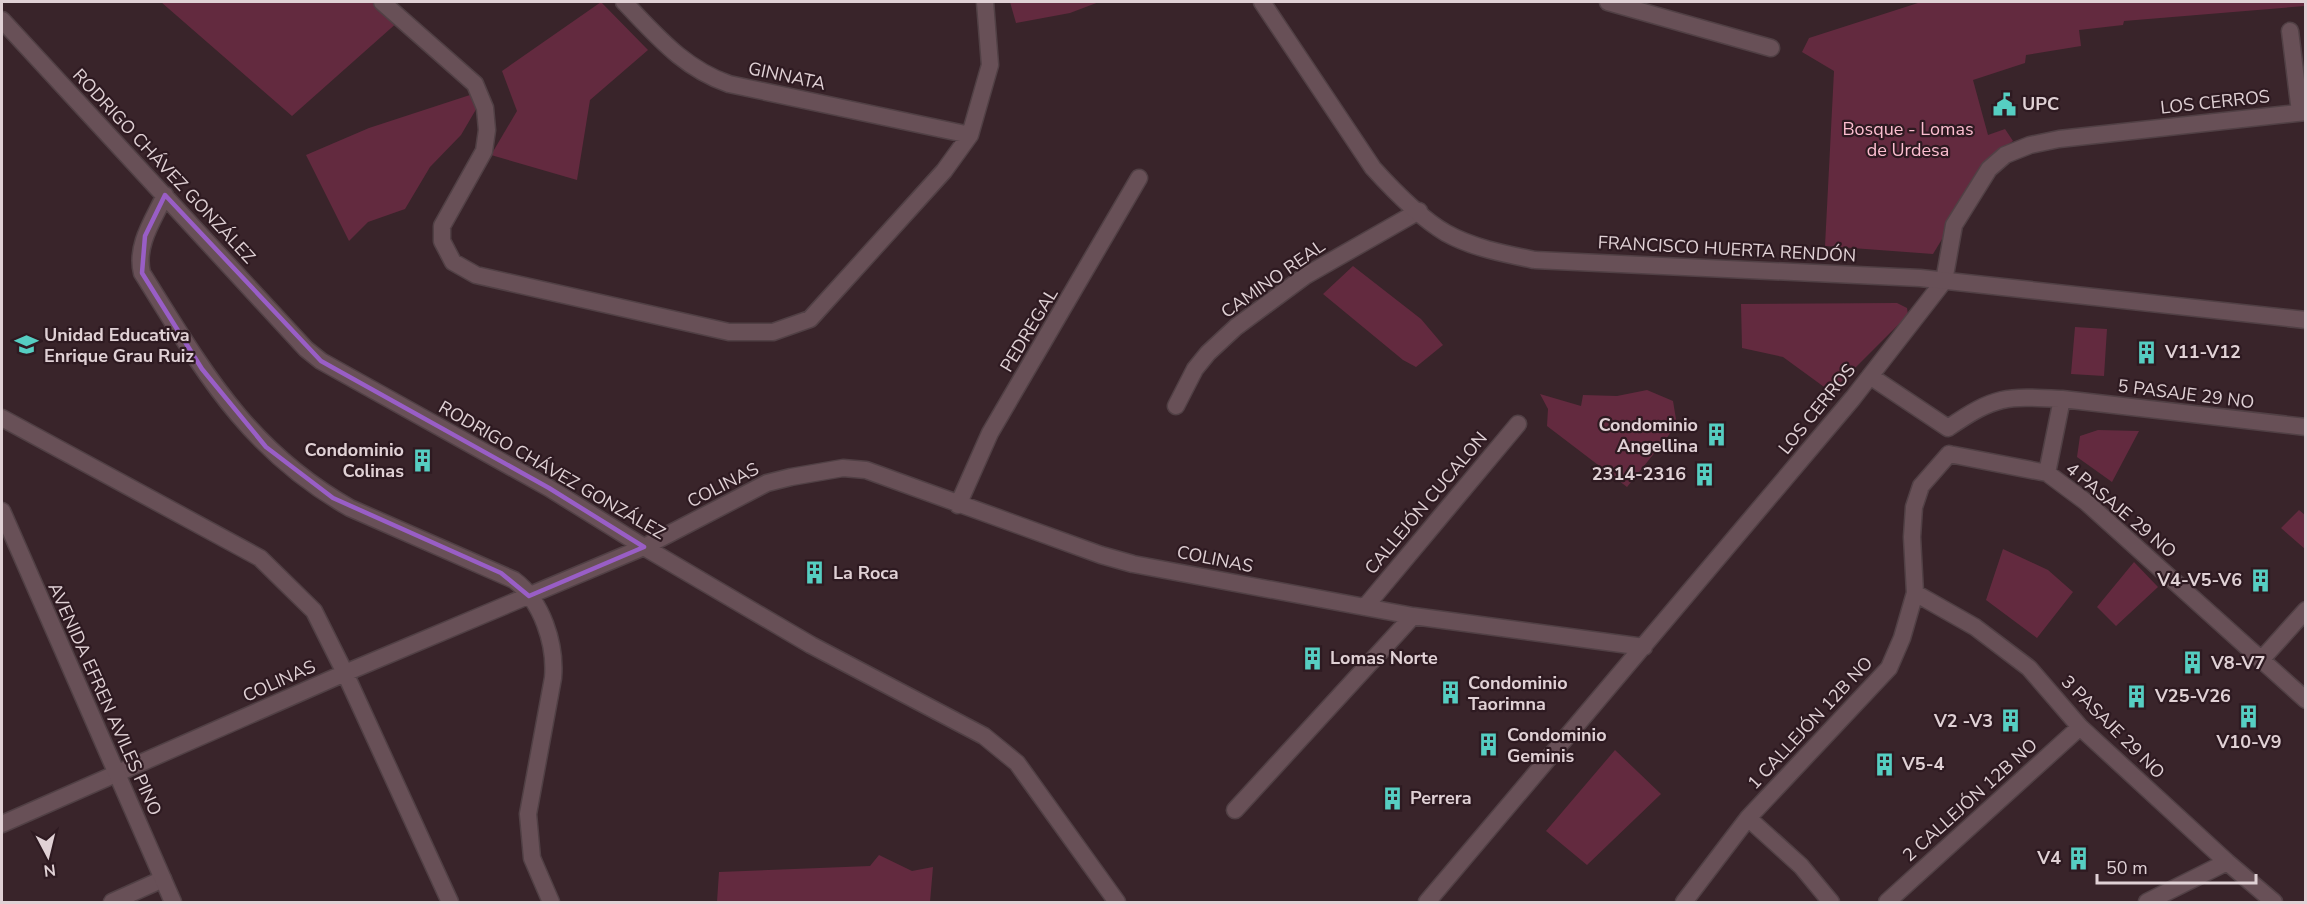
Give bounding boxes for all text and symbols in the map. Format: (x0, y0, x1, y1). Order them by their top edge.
street label: GINNATA (746, 56, 828, 96)
street label: RODRIGO CHÁVEZ GONZÁLEZ (67, 63, 261, 269)
street label: LOS CERROS (2159, 84, 2271, 120)
public building icon: UPC (1991, 91, 2017, 117)
place label: UPC (2022, 92, 2059, 116)
park label: Bosque - Lomas de Urdesa (1842, 117, 1974, 162)
street label: FRANCISCO HUERTA RENDÓN (1597, 230, 1857, 268)
street label: CAMINO REAL (1216, 234, 1330, 324)
street label: PEDREGAL (995, 283, 1064, 376)
place label: Unidad Educativa Enrique Grau Ruiz (44, 323, 194, 368)
school or university icon: Unidad Educativa Enrique Grau Ruiz (13, 332, 39, 358)
building icon: V11-V12 (2134, 339, 2160, 365)
place label: V11-V12 (2164, 340, 2241, 364)
street label: LOS CERROS (1773, 359, 1861, 459)
street label: 5 PASAJE 29 NO (2116, 374, 2256, 414)
street label: RODRIGO CHÁVEZ GONZÁLEZ (434, 395, 670, 545)
place label: Condominio Angellina (1598, 413, 1698, 458)
building icon: Condominio Angellina (1703, 422, 1729, 448)
street label: CALLEJÓN CUCALON (1359, 427, 1493, 579)
place label: Condominio Colinas (304, 438, 404, 483)
building icon: Condominio Colinas (409, 447, 435, 473)
street label: COLINAS (683, 457, 763, 513)
street label: 4 PASAJE 29 NO (2061, 457, 2181, 563)
building icon: 2314-2316 (1691, 461, 1717, 487)
place label: 2314-2316 (1592, 462, 1686, 486)
street label: COLINAS (1175, 540, 1255, 578)
building icon: La Roca (802, 560, 828, 586)
place label: La Roca (833, 561, 899, 585)
building icon: V4-V5-V6 (2247, 567, 2273, 593)
place label: V4-V5-V6 (2156, 568, 2242, 592)
street label: AVENIDA EFREN AVILES PINO (43, 579, 167, 819)
building icon: Lomas Norte (1299, 645, 1325, 671)
place label: Lomas Norte (1330, 646, 1438, 670)
building icon: V8-V7 (2180, 650, 2206, 676)
street label: 1 CALLEJÓN 12B NO (1742, 651, 1878, 795)
place label: V8-V7 (2210, 651, 2265, 675)
street label: COLINAS (239, 654, 319, 708)
street label: 3 PASAJE 29 NO (2056, 670, 2170, 784)
place label: Condominio Taorimna (1468, 671, 1568, 716)
building icon: Condominio Taorimna (1437, 680, 1463, 706)
building icon: V25-V26 (2124, 683, 2150, 709)
place label: V25-V26 (2154, 684, 2231, 708)
building icon: V10-V9 (2236, 703, 2262, 729)
building icon: V2 -V3 (1998, 708, 2024, 734)
place label: V2 -V3 (1933, 709, 1993, 733)
place label: Condominio Geminis (1507, 723, 1607, 768)
place label: V10-V9 (2216, 730, 2281, 754)
building icon: Condominio Geminis (1476, 732, 1502, 758)
street label: 2 CALLEJÓN 12B NO (1897, 733, 2043, 867)
building icon: V5-4 (1871, 751, 1897, 777)
place label: V5-4 (1901, 752, 1944, 776)
building icon: Perrera (1379, 785, 1405, 811)
place label: Perrera (1410, 786, 1472, 810)
north arrow (18, 826, 78, 886)
building icon: V4 (2066, 845, 2092, 871)
place label: V4 (2036, 846, 2061, 870)
scale bar (2097, 847, 2256, 885)
text: 50 m (2106, 856, 2148, 880)
text: N (42, 858, 57, 882)

